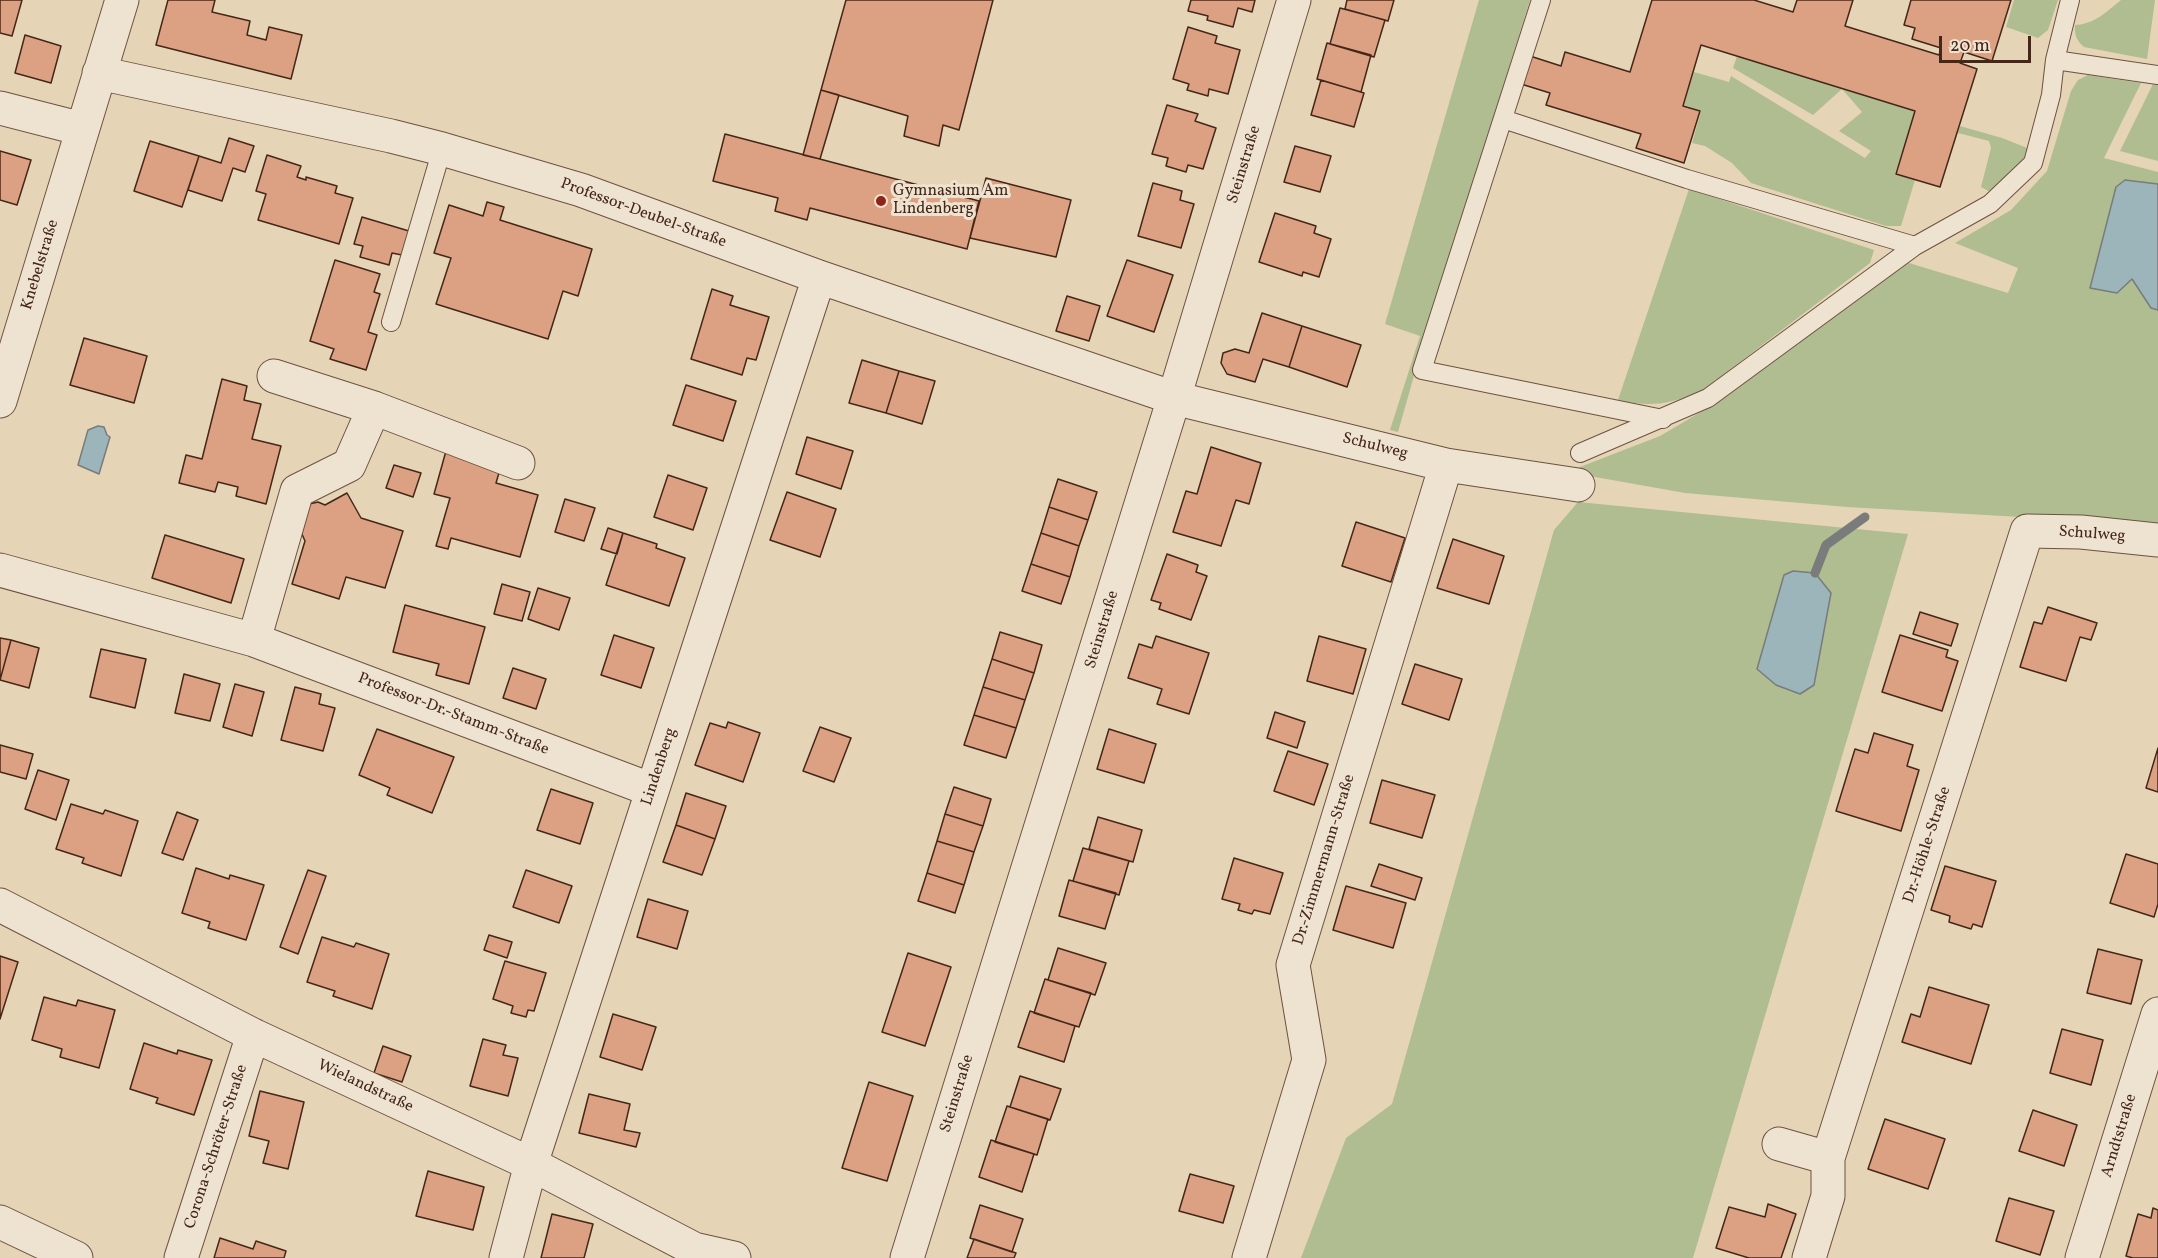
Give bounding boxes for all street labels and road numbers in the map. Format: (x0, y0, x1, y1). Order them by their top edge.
street label: Steinstraße (1224, 124, 1266, 206)
street label: Professor-Deubel-Straße (557, 175, 729, 253)
street label: Knebelstraße (18, 218, 64, 312)
street label: Schulweg (1340, 430, 1410, 464)
street label: Schulweg (2058, 523, 2126, 547)
street label: Steinstraße (1082, 589, 1124, 671)
street label: Professor-Dr.-Stamm-Straße (355, 670, 551, 760)
street label: Lindenberg (638, 726, 682, 808)
street label: Dr.-Zimmermann-Straße (1290, 772, 1360, 948)
street label: Dr.-Höhle-Straße (1900, 784, 1956, 906)
street label: Steinstraße (937, 1053, 979, 1135)
street label: Wielandstraße (314, 1056, 416, 1118)
street label: Corona-Schröter-Straße (181, 1063, 253, 1231)
street label: Arndtstraße (2098, 1092, 2142, 1180)

